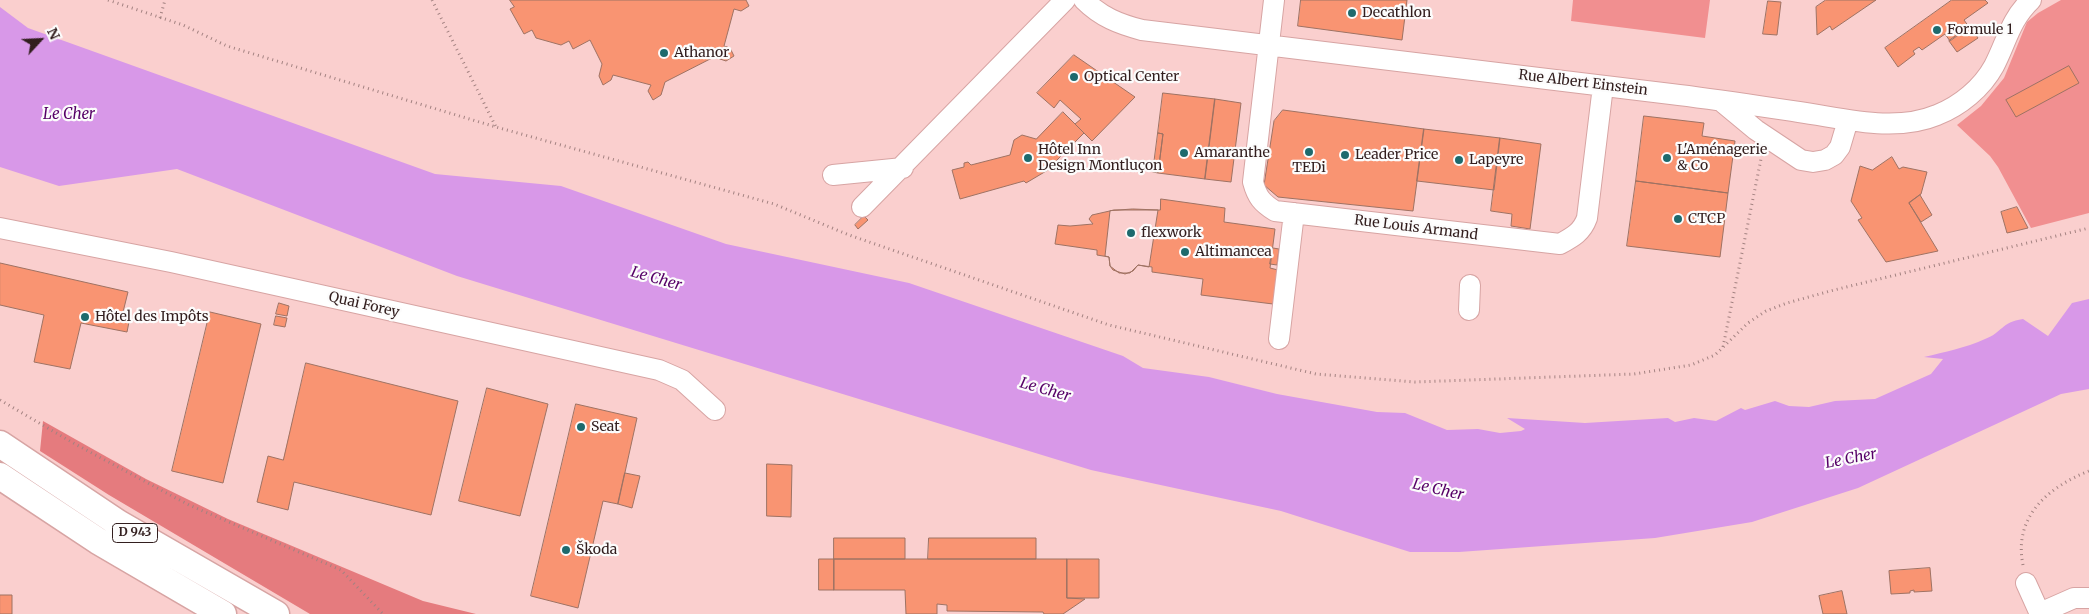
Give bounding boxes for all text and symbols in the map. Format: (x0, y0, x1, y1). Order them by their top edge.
place label: Decathlon (1362, 5, 1431, 21)
marker: Decathlon (1346, 7, 1358, 19)
north arrow (15, 15, 65, 65)
place label: Formule 1 (1947, 22, 2013, 38)
marker: Formule 1 (1931, 24, 1943, 36)
text: N (43, 25, 64, 42)
place label: Athanor (674, 45, 729, 61)
marker: Athanor (658, 47, 670, 59)
street label: Rue Albert Einstein (1517, 67, 1649, 99)
place label: Optical Center (1084, 69, 1179, 85)
marker: Optical Center (1068, 71, 1080, 83)
water label: Le Cher (43, 106, 95, 124)
place label: Hôtel Inn Design Montluçon (1038, 142, 1162, 174)
place label: L'Aménagerie & Co (1677, 142, 1767, 174)
place label: Amaranthe (1194, 145, 1270, 161)
marker: TEDi (1303, 146, 1315, 158)
marker: Amaranthe (1178, 147, 1190, 159)
place label: Leader Price (1355, 147, 1438, 163)
marker: Leader Price (1339, 149, 1351, 161)
marker: Hôtel Inn Design Montluçon (1022, 152, 1034, 164)
place label: Lapeyre (1469, 152, 1523, 168)
marker: L'Aménagerie & Co (1661, 152, 1673, 164)
marker: Lapeyre (1453, 154, 1465, 166)
place label: TEDi (1292, 160, 1326, 176)
place label: CTCP (1688, 211, 1725, 227)
street label: Rue Louis Armand (1353, 212, 1479, 244)
marker: CTCP (1672, 213, 1684, 225)
place label: flexwork (1141, 225, 1202, 241)
marker: flexwork (1125, 227, 1137, 239)
place label: Altimancea (1195, 244, 1272, 260)
marker: Altimancea (1179, 246, 1191, 258)
water label: Le Cher (629, 263, 683, 295)
street label: Quai Forey (327, 289, 401, 321)
place label: Hôtel des Impôts (95, 309, 209, 325)
marker: Hôtel des Impôts (79, 311, 91, 323)
water label: Le Cher (1018, 374, 1072, 406)
place label: Seat (591, 419, 620, 435)
marker: Seat (575, 421, 587, 433)
water label: Le Cher (1824, 445, 1878, 473)
water label: Le Cher (1411, 475, 1465, 505)
road number: D 943 (112, 524, 158, 542)
place label: Škoda (576, 542, 617, 558)
marker: Škoda (560, 544, 572, 556)

